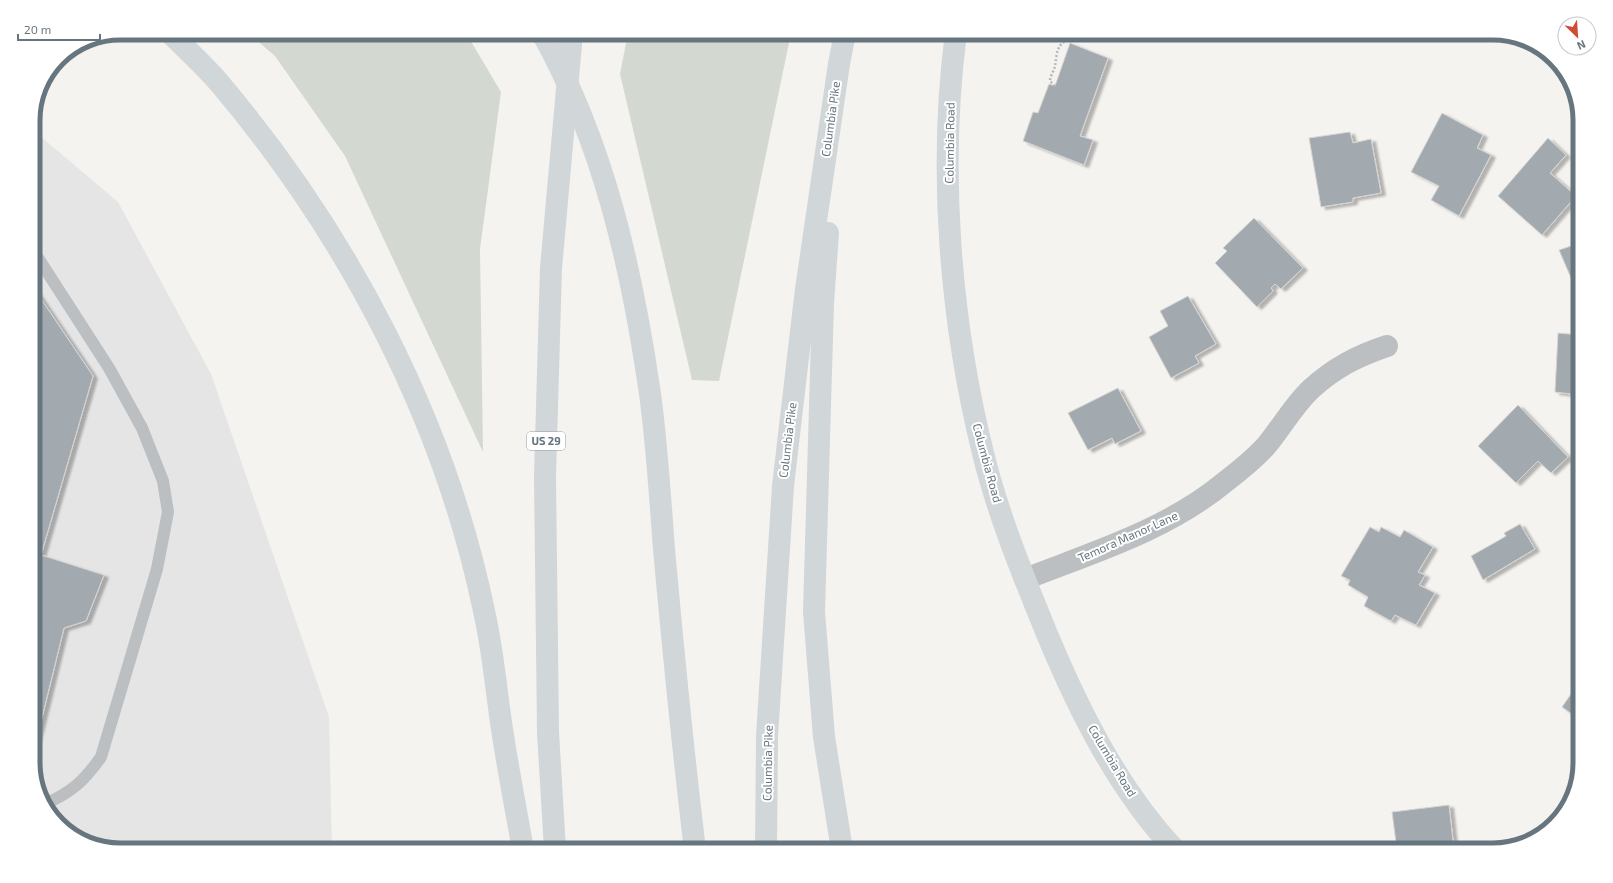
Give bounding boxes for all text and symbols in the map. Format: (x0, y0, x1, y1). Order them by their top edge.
scale bar (18, 16, 100, 42)
north arrow (1557, 16, 1597, 56)
text: 20 m (24, 22, 51, 36)
text: N (1575, 38, 1588, 53)
street label: Columbia Pike (818, 80, 842, 158)
street label: Columbia Road (941, 102, 957, 184)
street label: Columbia Pike (775, 401, 799, 478)
street label: Columbia Road (971, 422, 1005, 504)
road number: US 29 (527, 432, 565, 450)
street label: Temora Manor Lane (1076, 508, 1180, 564)
street label: Columbia Road (1086, 722, 1140, 799)
street label: Columbia Pike (759, 725, 775, 801)

